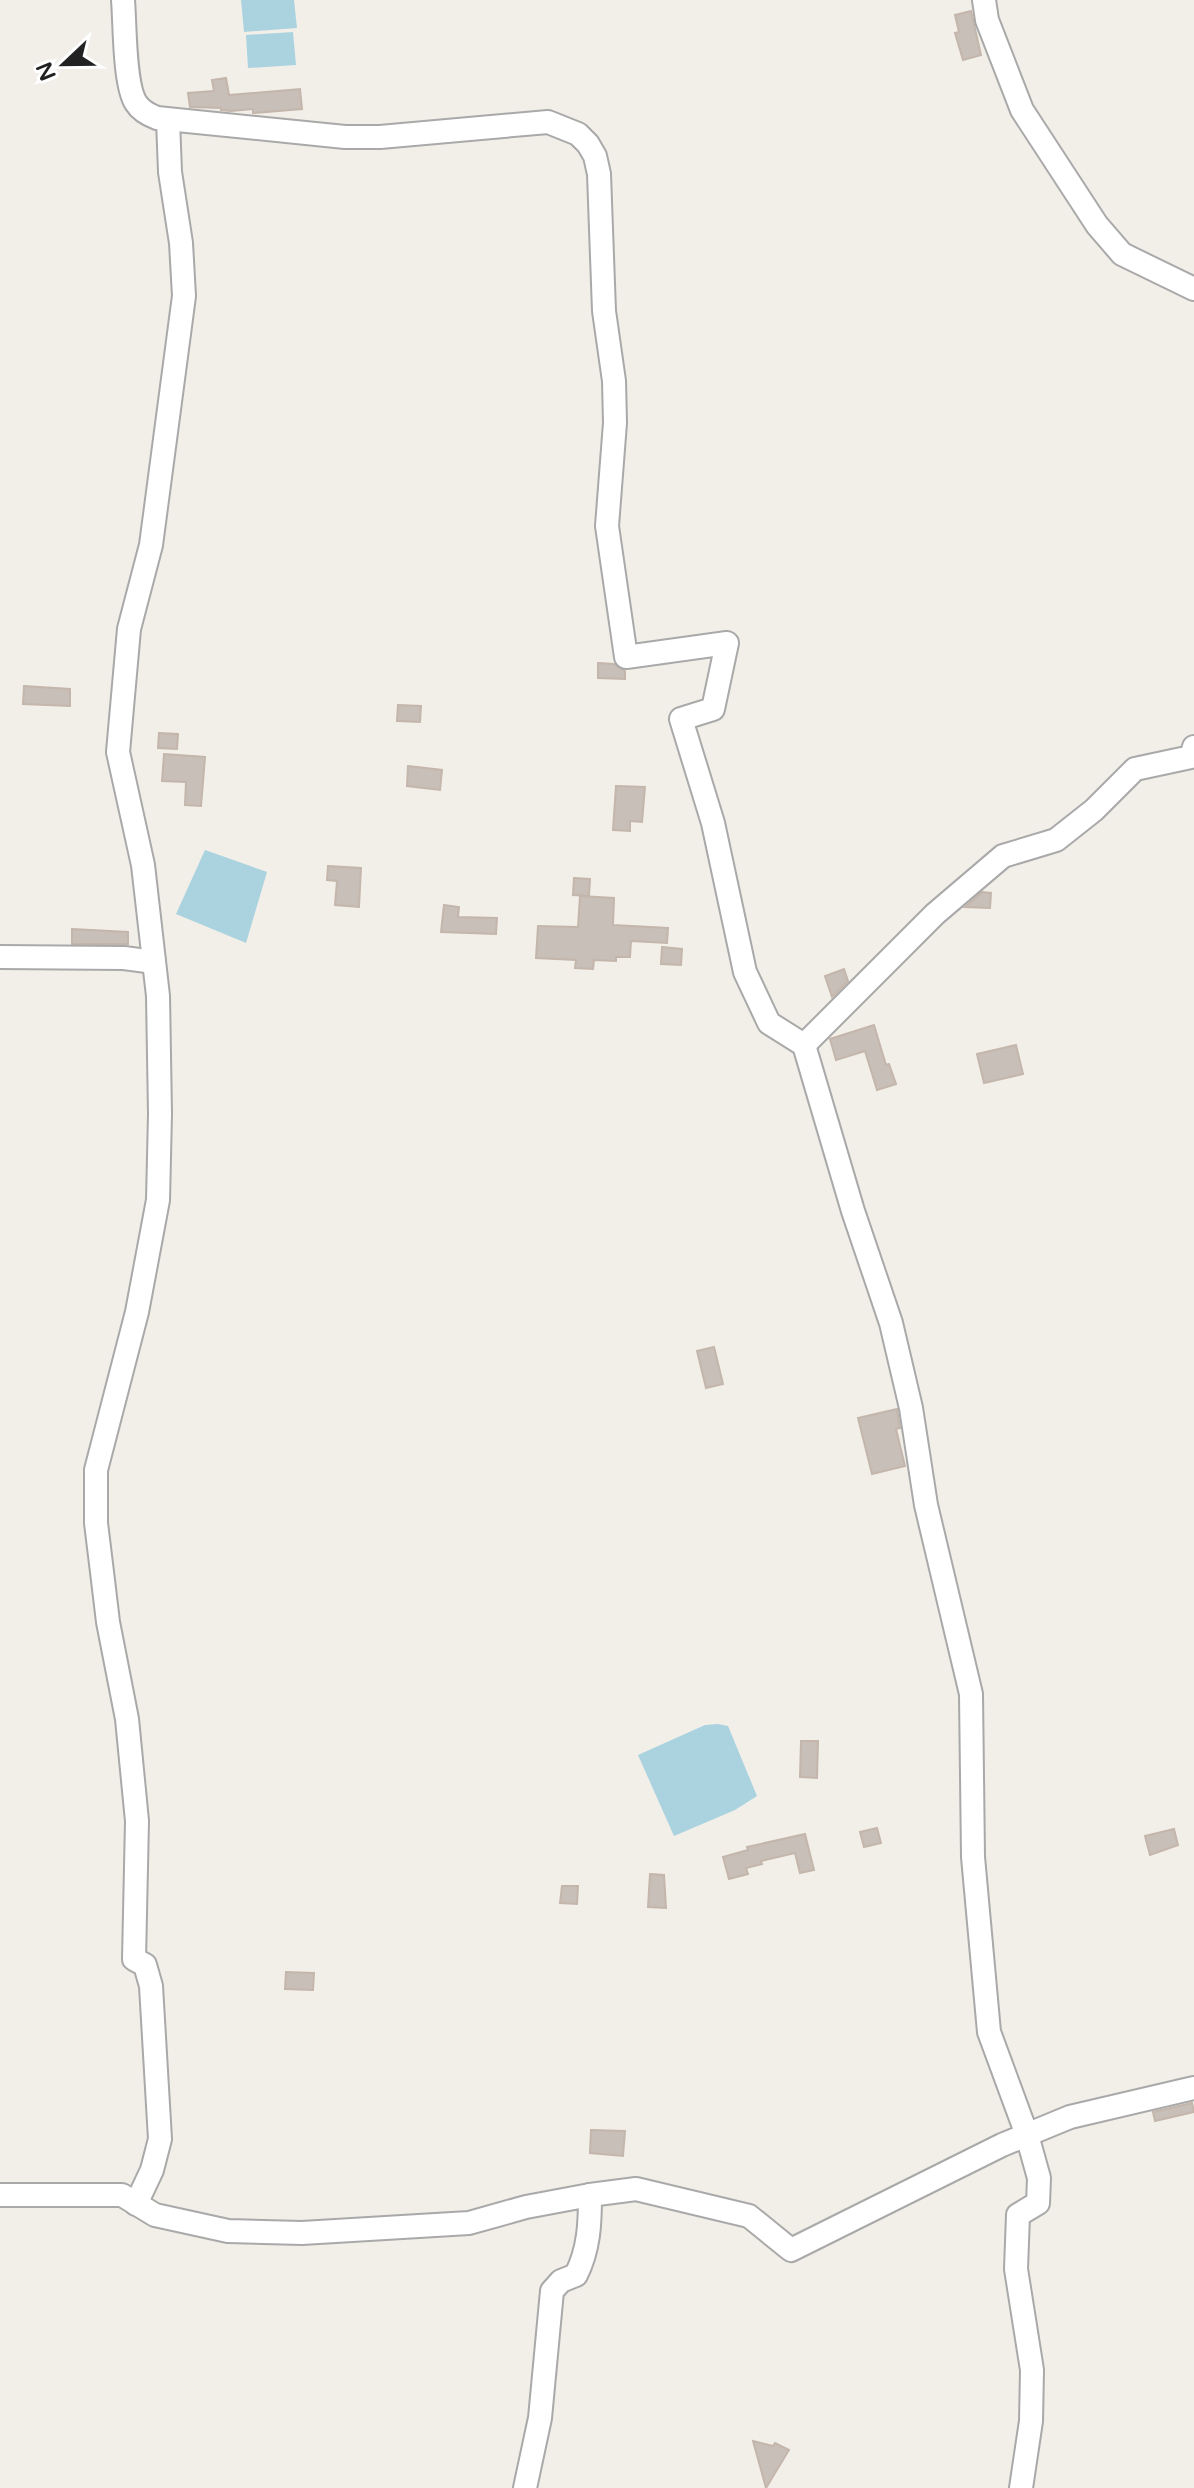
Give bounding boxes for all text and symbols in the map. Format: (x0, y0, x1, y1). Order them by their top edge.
north arrow (24, 24, 104, 104)
text: N (31, 58, 62, 84)

